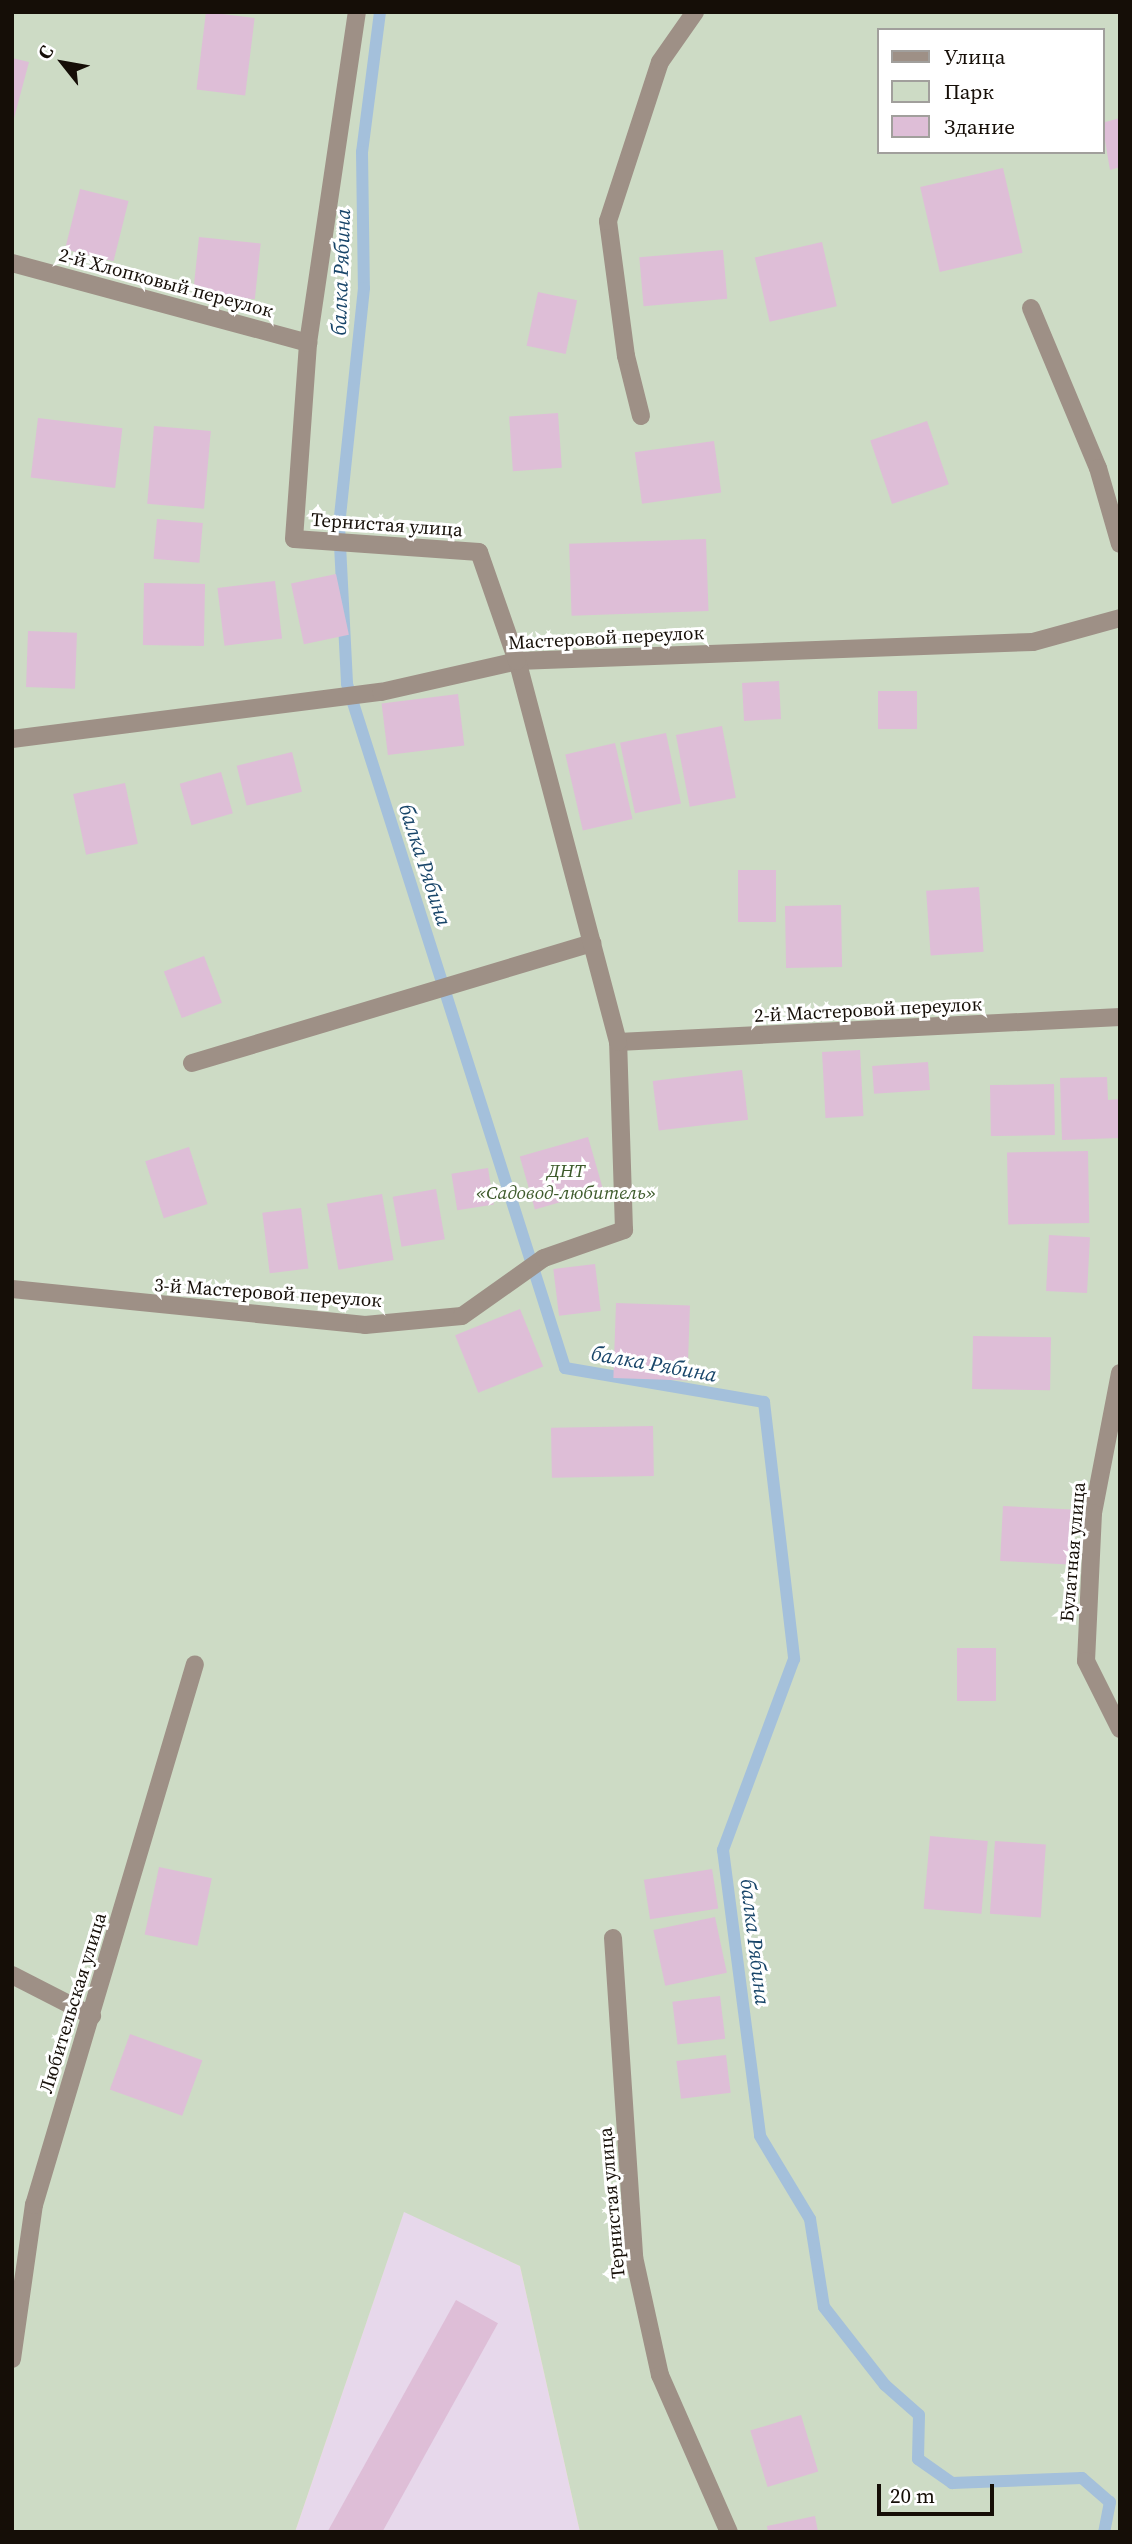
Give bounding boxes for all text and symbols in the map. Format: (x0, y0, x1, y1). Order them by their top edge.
north arrow (28, 28, 98, 98)
legend (876, 28, 1104, 154)
text: С (31, 40, 59, 64)
text: Улица (944, 42, 1005, 71)
text: Парк (944, 77, 994, 106)
text: Здание (944, 112, 1015, 141)
water label: балка Рябина (326, 208, 356, 336)
street label: 2-й Хлопковый переулок (56, 243, 276, 323)
street label: Тернистая улица (310, 508, 464, 542)
street label: Мастеровой переулок (508, 621, 704, 655)
water label: балка Рябина (393, 801, 457, 929)
street label: 2-й Мастеровой переулок (754, 993, 982, 1027)
park label: ДНТ «Садовод-любитель» (476, 1160, 656, 1204)
street label: 3-й Мастеровой переулок (153, 1274, 383, 1312)
water label: балка Рябина (589, 1341, 719, 1387)
street label: Булатная улица (1056, 1481, 1090, 1623)
water label: балка Рябина (735, 1877, 775, 2007)
street label: Любительская улица (35, 1910, 111, 2096)
street label: Тернистая улица (594, 2126, 630, 2280)
scale bar (880, 2470, 997, 2514)
text: 20 m (890, 2481, 935, 2510)

